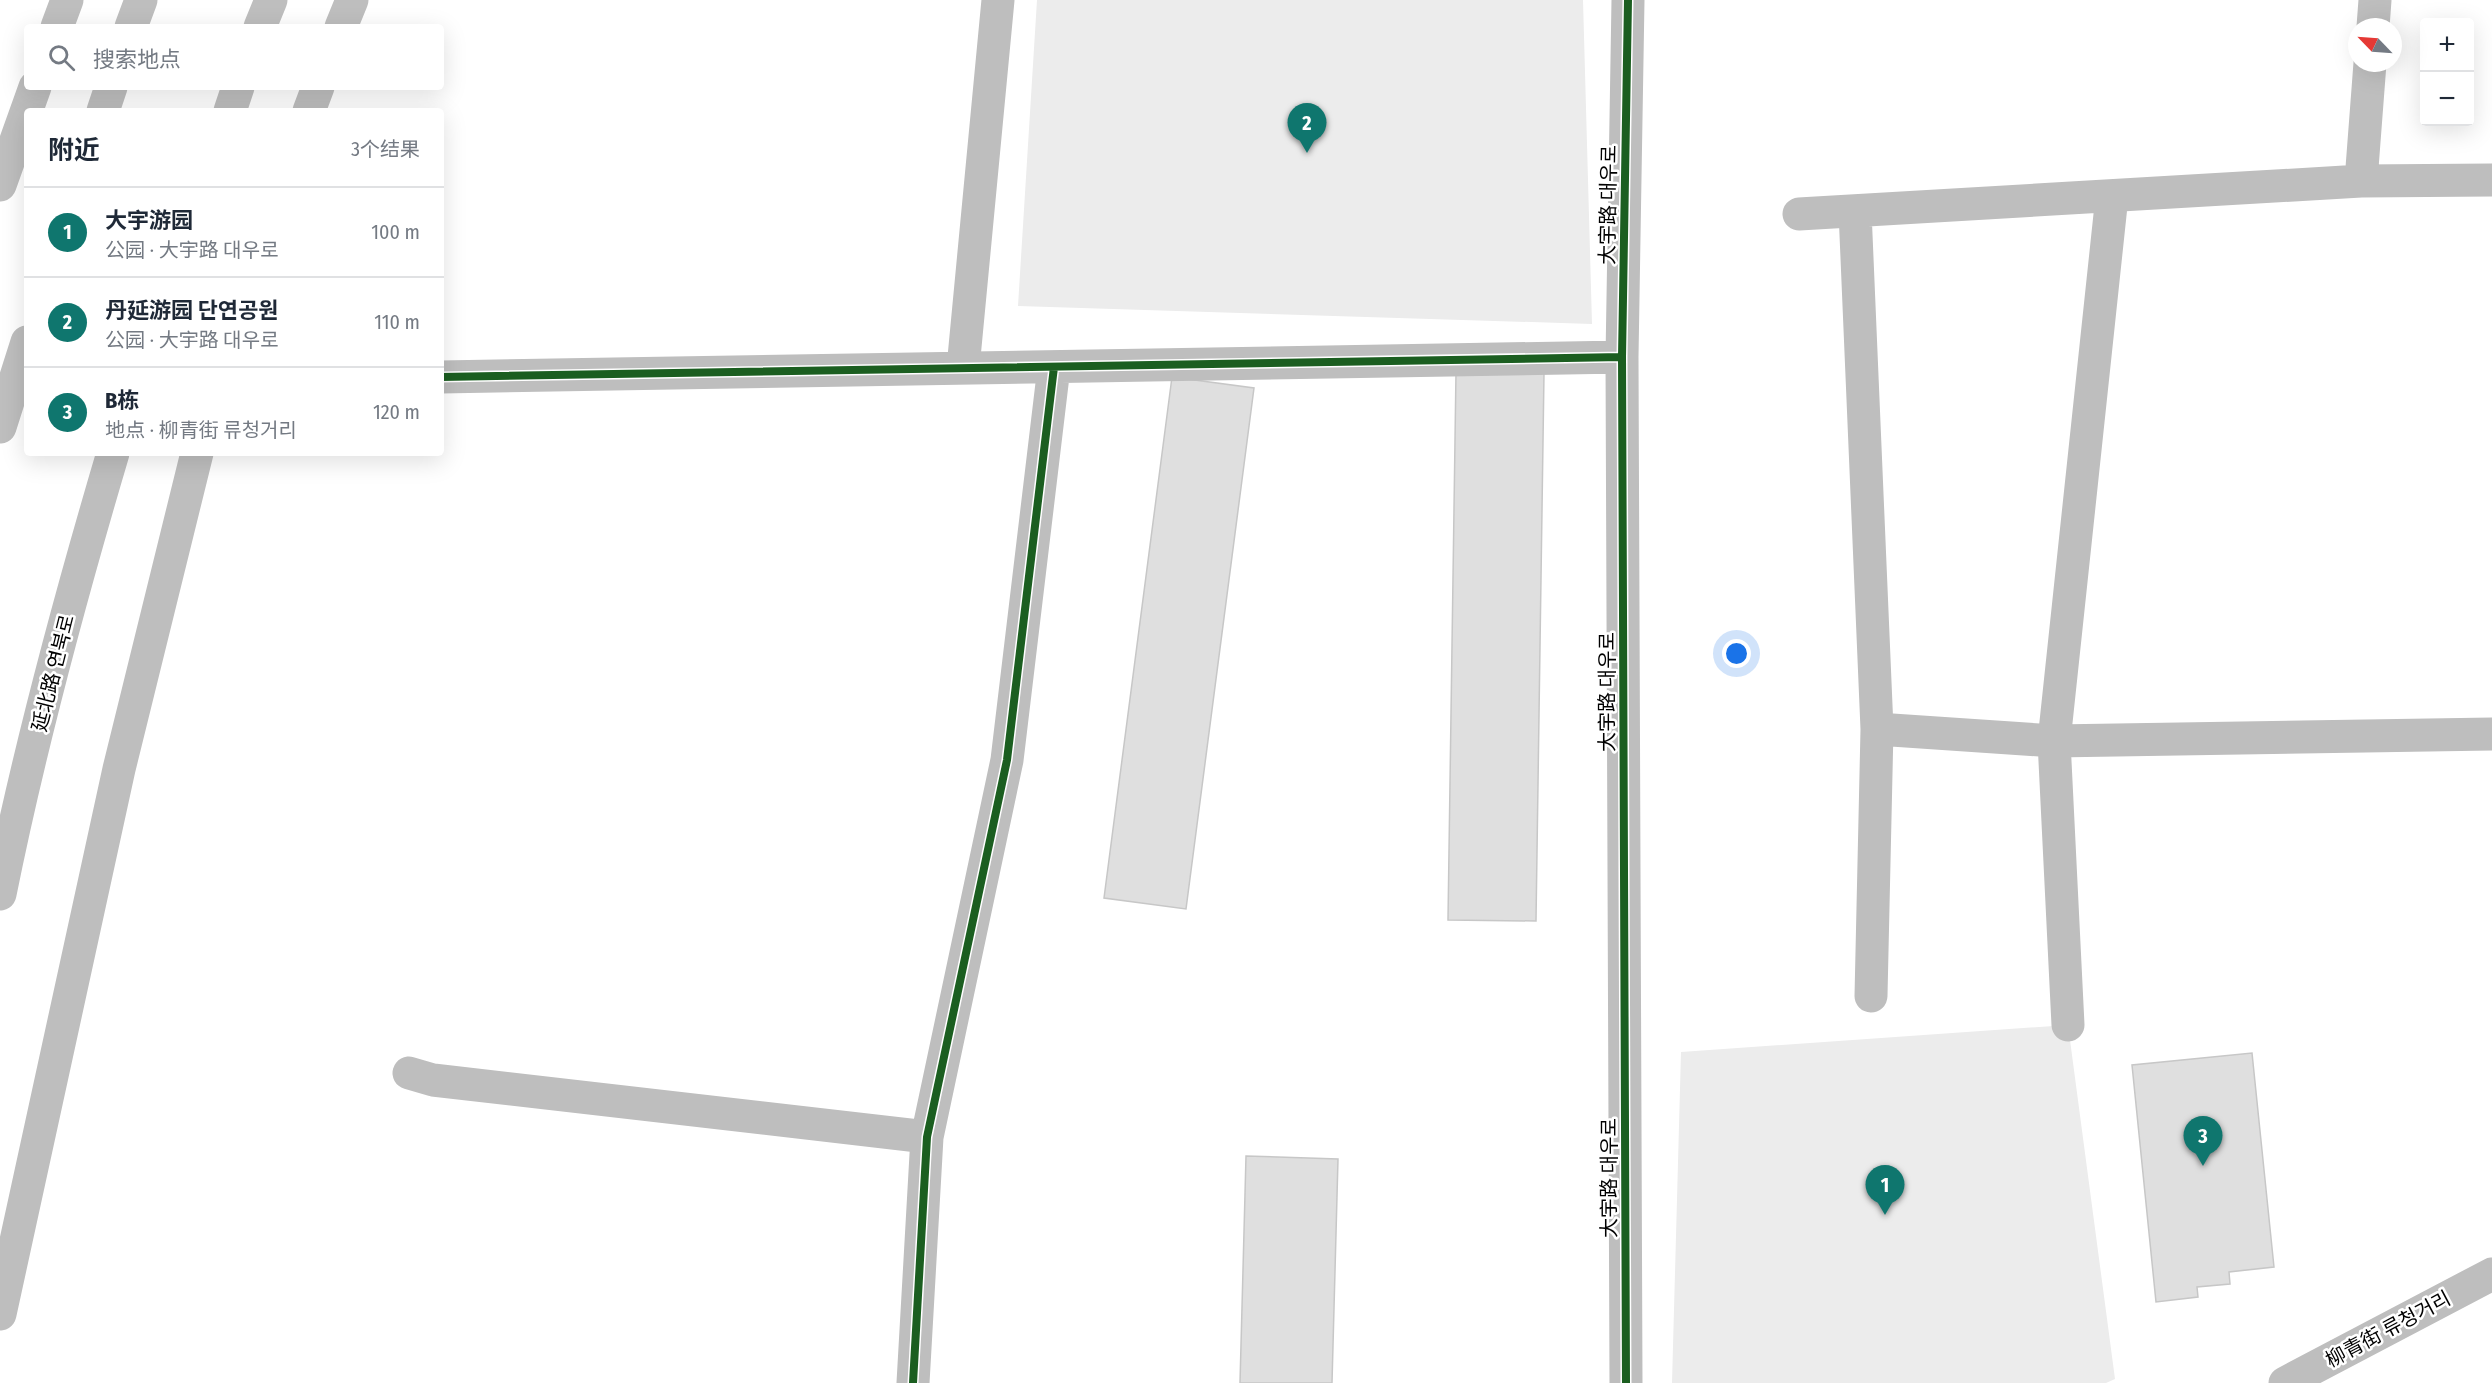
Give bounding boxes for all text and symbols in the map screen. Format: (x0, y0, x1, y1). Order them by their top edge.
north arrow (2348, 18, 2402, 72)
map controls (2420, 18, 2474, 126)
button: + (2420, 18, 2474, 72)
search box (24, 24, 444, 90)
icon: search (45, 41, 78, 74)
text: 搜索地点 (93, 46, 181, 73)
button: − (2420, 72, 2474, 126)
pin: 2 (1288, 104, 1326, 153)
text: 附近 (48, 135, 100, 166)
text: 3个结果 (351, 137, 420, 161)
street label: 大宇路 대우로 (1595, 145, 1621, 265)
text: 大宇游园 (105, 207, 193, 234)
text: 1 (63, 220, 72, 244)
text: 100 m (371, 220, 420, 244)
text: 公园 · 大宇路 대우로 (105, 238, 279, 262)
text: 丹延游园 단연공원 (105, 297, 279, 324)
text: 2 (63, 310, 72, 334)
text: 110 m (374, 310, 420, 334)
text: 公园 · 大宇路 대우로 (105, 328, 279, 352)
text: B栋 (105, 387, 139, 414)
text: 3 (63, 400, 72, 424)
text: 120 m (373, 400, 420, 424)
text: 地点 · 柳青街 류청거리 (105, 418, 297, 442)
street label: 延北路 연북로 (27, 612, 79, 734)
street label: 大宇路 대우로 (1595, 632, 1619, 752)
your location (1722, 639, 1751, 668)
pin: 3 (2184, 1116, 2222, 1166)
street label: 大宇路 대우로 (1597, 1118, 1621, 1238)
pin: 1 (1866, 1166, 1904, 1215)
street label: 柳青街 류청거리 (2321, 1286, 2455, 1372)

